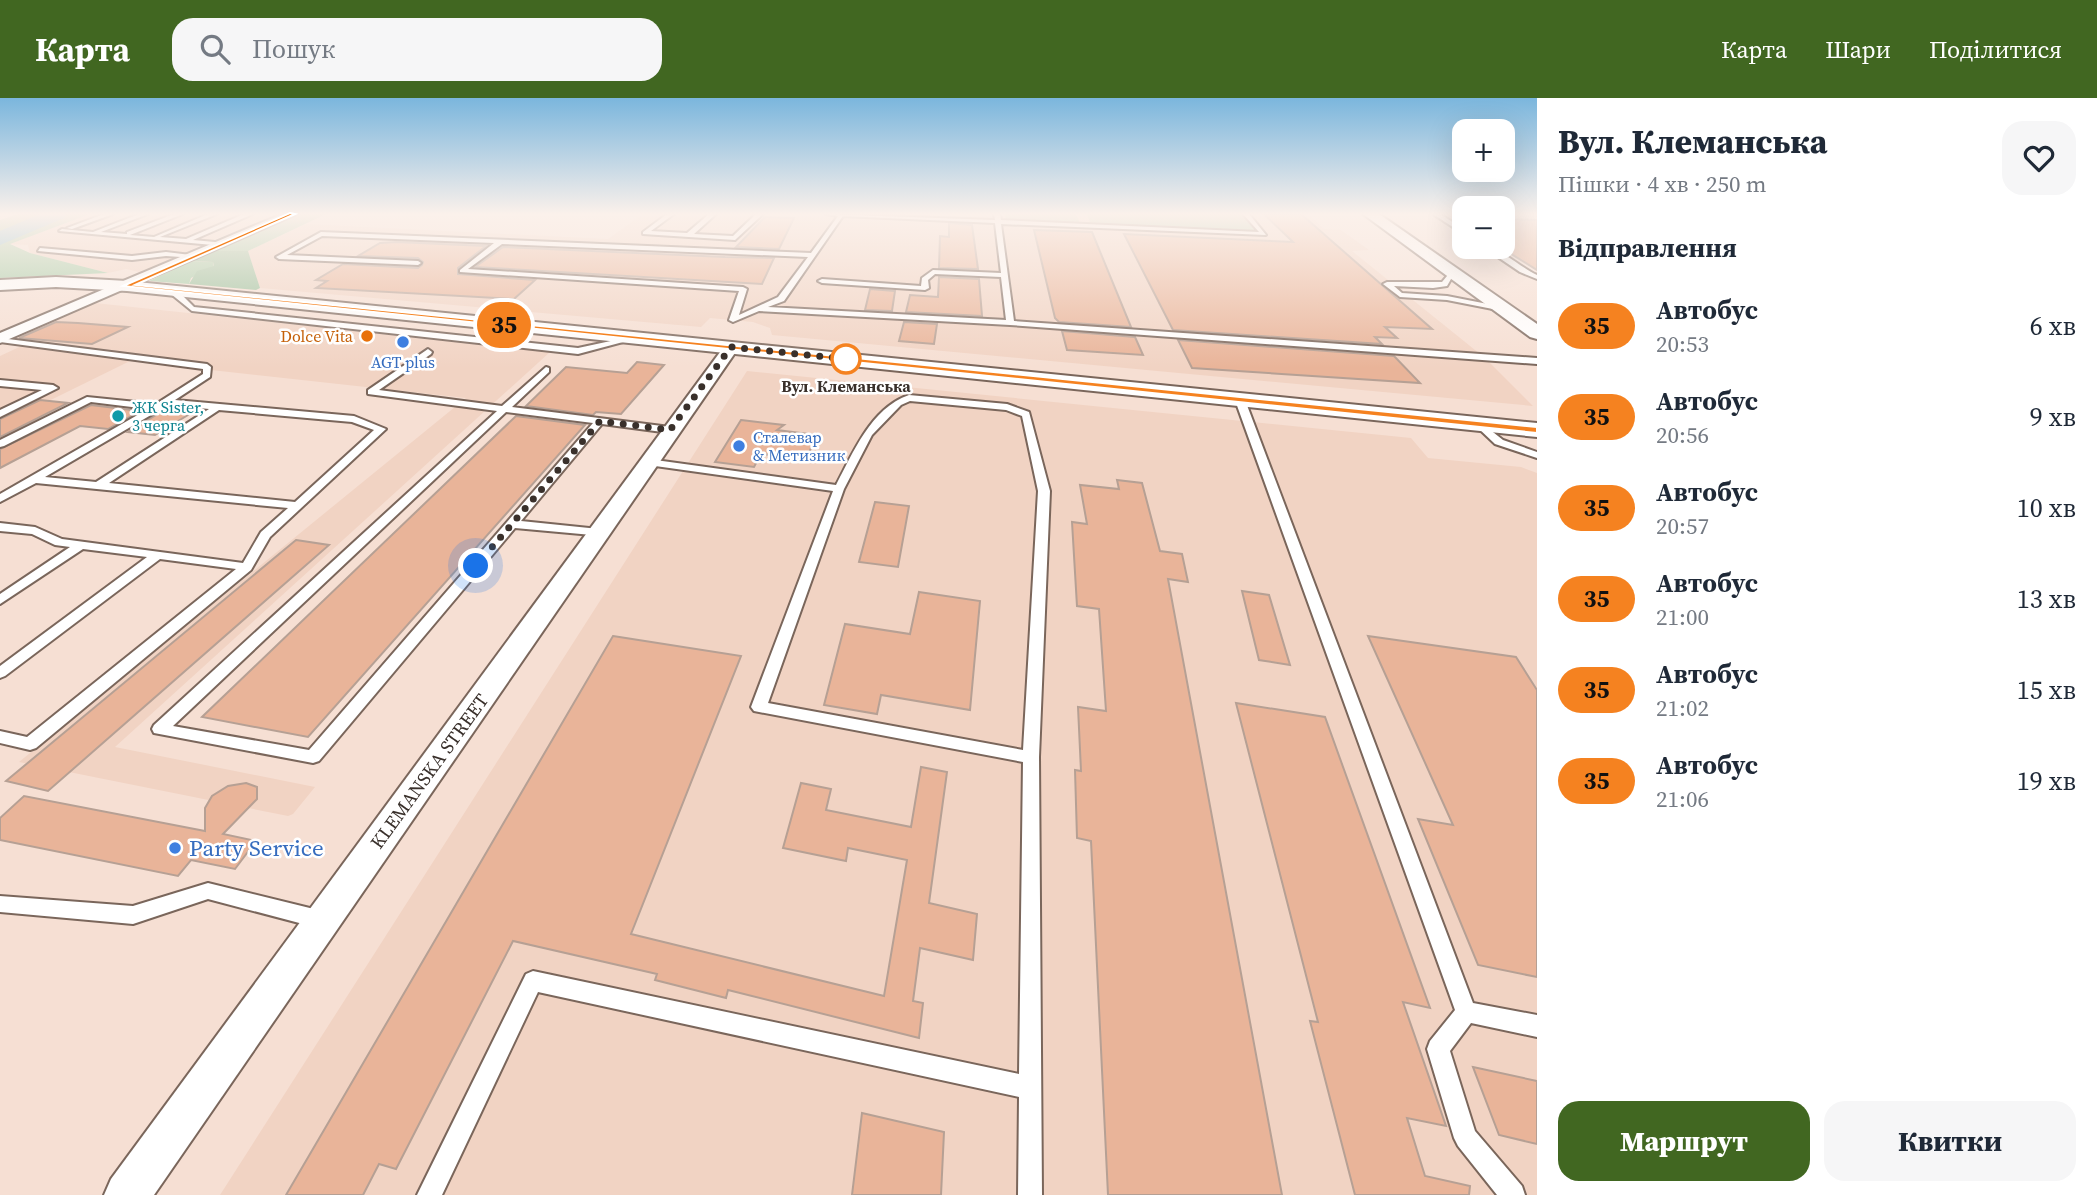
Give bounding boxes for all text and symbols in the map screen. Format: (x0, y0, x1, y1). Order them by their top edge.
search box (172, 18, 662, 81)
text: Карта (35, 27, 130, 72)
icon: search (196, 30, 234, 68)
text: Пошук (252, 31, 335, 67)
text: Карта (1721, 33, 1787, 66)
text: Шари (1825, 33, 1891, 66)
text: Поділитися (1929, 33, 2062, 66)
map controls (1452, 119, 1515, 259)
button: + (1452, 119, 1515, 182)
text: Вул. Клеманська (1558, 119, 1827, 164)
button: heart (2002, 121, 2076, 195)
text: Пішки · 4 хв · 250 m (1558, 168, 1767, 200)
button: − (1452, 196, 1515, 259)
text: Відправлення (1558, 230, 1737, 266)
text: Автобус (1656, 292, 1758, 328)
line badge: 35 (472, 302, 536, 348)
text: 35 (491, 308, 517, 341)
text: 6 хв (2030, 308, 2076, 344)
text: 35 (1583, 309, 1610, 342)
place label: Dolce Vita (281, 325, 354, 347)
marker: Dolce Vita (359, 328, 375, 344)
text: 20:53 (1656, 328, 1709, 360)
marker: AGT plus (395, 334, 411, 350)
marker: Вул. Клеманська (831, 344, 861, 374)
place label: AGT plus (371, 351, 435, 373)
place label: Вул. Клеманська (781, 375, 911, 397)
text: Автобус (1656, 383, 1758, 419)
place label: ЖК Sister, 3 черга (132, 396, 204, 436)
text: 9 хв (2030, 399, 2076, 435)
text: 35 (1583, 400, 1610, 433)
marker: ЖК Sister, 3 черга (110, 408, 126, 424)
text: 20:56 (1656, 419, 1709, 451)
place label: Сталевар & Метизник (753, 426, 846, 466)
marker: Сталевар & Метизник (731, 438, 747, 454)
text: Автобус (1656, 474, 1758, 510)
text: 10 хв (2017, 490, 2076, 526)
text: 35 (1583, 491, 1610, 524)
text: 20:57 (1656, 510, 1709, 542)
your location (458, 548, 493, 583)
text: Автобус (1656, 565, 1758, 601)
text: 13 хв (2017, 581, 2076, 617)
text: 35 (1583, 582, 1610, 615)
text: 21:00 (1656, 601, 1709, 633)
text: Автобус (1656, 656, 1758, 692)
text: 15 хв (2017, 672, 2076, 708)
text: 35 (1583, 673, 1610, 706)
street label: KLEMANSKA STREET (364, 688, 494, 854)
text: 21:02 (1656, 692, 1709, 724)
text: Автобус (1656, 747, 1758, 783)
text: 19 хв (2017, 763, 2076, 799)
text: 35 (1583, 764, 1610, 797)
text: 21:06 (1656, 783, 1709, 815)
place label: Party Service (189, 832, 324, 864)
marker: Party Service (167, 840, 183, 856)
button: Маршрут (1558, 1101, 1810, 1181)
button: Квитки (1824, 1101, 2076, 1181)

